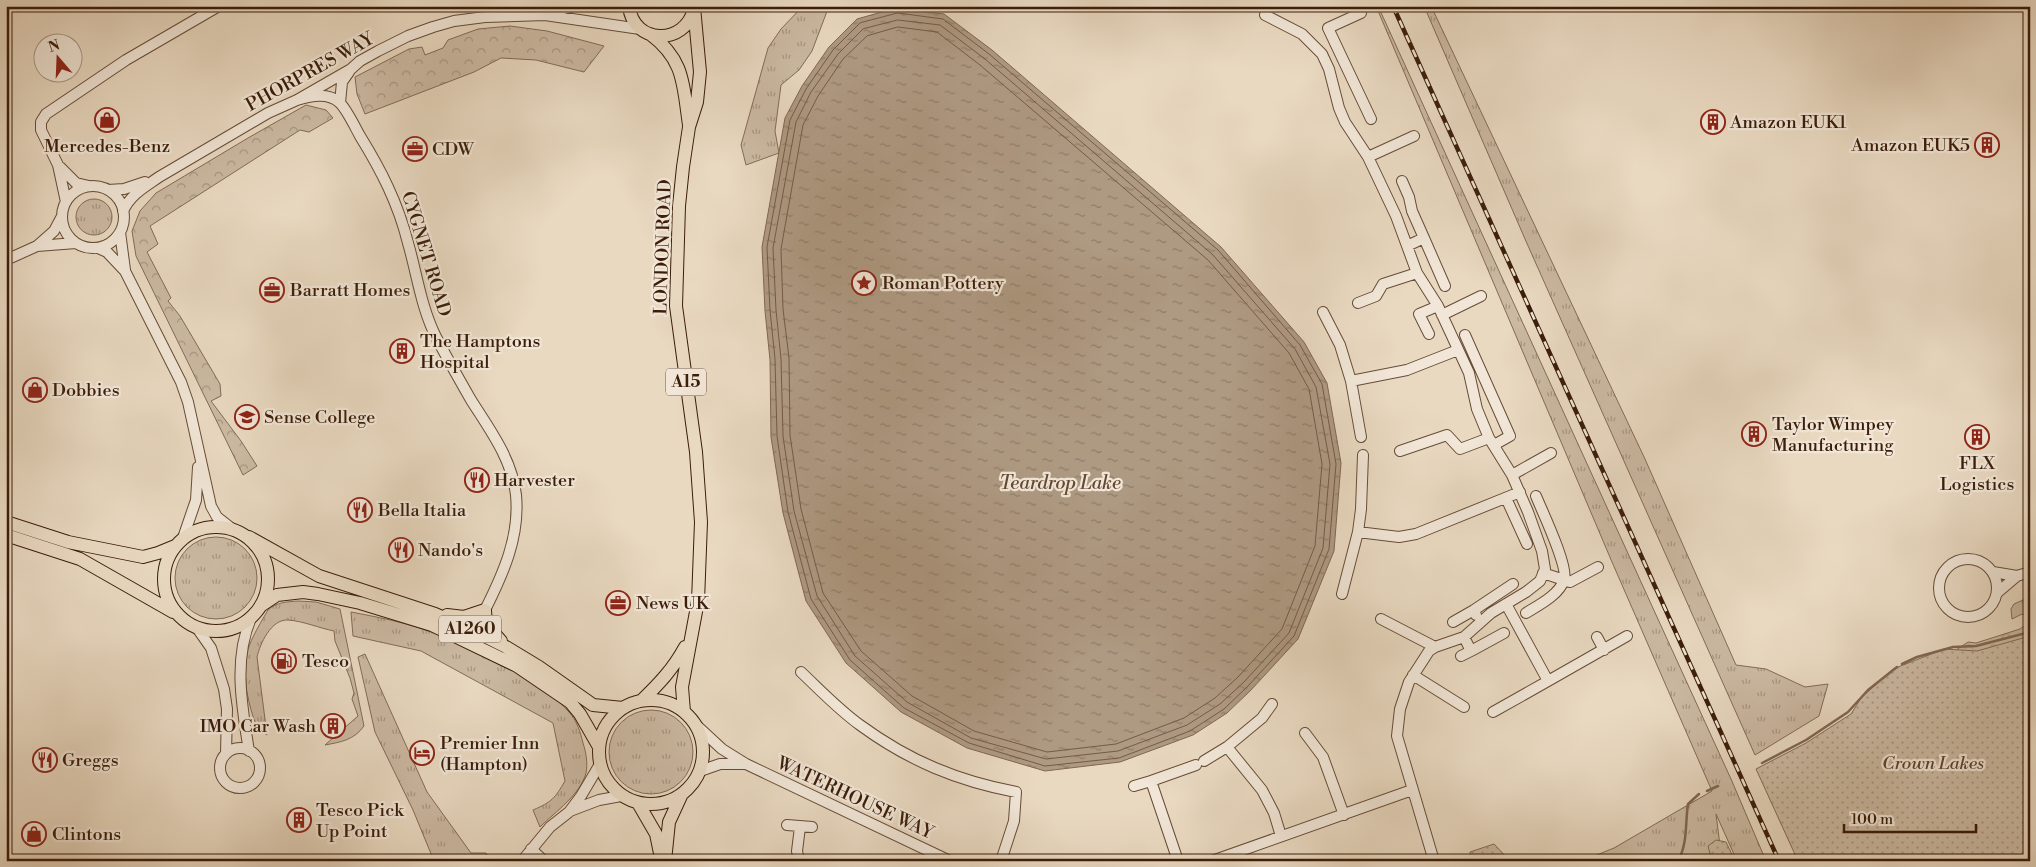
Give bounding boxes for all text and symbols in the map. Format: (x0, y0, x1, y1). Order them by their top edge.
street label: PHORPRES WAY (242, 27, 379, 117)
north arrow (32, 32, 82, 82)
text: N (46, 36, 62, 57)
shop icon: Mercedes-Benz (94, 107, 120, 133)
building icon: Amazon EUK1 (1700, 109, 1726, 135)
place label: Amazon EUK1 (1729, 111, 1847, 134)
building icon: Amazon EUK5 (1974, 132, 2000, 158)
place label: Amazon EUK5 (1850, 134, 1970, 157)
place label: Mercedes-Benz (44, 135, 170, 158)
office icon: CDW (402, 136, 428, 162)
place label: CDW (432, 138, 474, 161)
street label: LONDON ROAD (649, 179, 677, 315)
street label: CYGNET ROAD (396, 189, 456, 319)
place icon: Roman Pottery (851, 270, 877, 296)
place label: Roman Pottery (882, 272, 1004, 295)
office icon: Barratt Homes (259, 277, 285, 303)
place label: Barratt Homes (289, 279, 411, 302)
place label: The Hamptons Hospital (420, 330, 540, 374)
building icon: The Hamptons Hospital (389, 338, 415, 364)
road number: A15 (666, 368, 706, 396)
shop icon: Dobbies (22, 377, 48, 403)
place label: Dobbies (52, 379, 120, 402)
school or university icon: Sense College (234, 404, 260, 430)
place label: Sense College (264, 406, 375, 429)
place label: Taylor Wimpey Manufacturing (1772, 413, 1894, 457)
building icon: Taylor Wimpey Manufacturing (1741, 421, 1767, 447)
building icon: FLX Logistics (1964, 424, 1990, 450)
place label: FLX Logistics (1940, 452, 2014, 496)
restaurant icon: Harvester (464, 467, 490, 493)
place label: Harvester (494, 469, 575, 492)
water label: Teardrop Lake (999, 471, 1121, 495)
restaurant icon: Bella Italia (347, 497, 373, 523)
place label: Bella Italia (377, 499, 467, 522)
restaurant icon: Nando's (388, 537, 414, 563)
place label: Nando's (418, 539, 483, 562)
office icon: News UK (605, 590, 631, 616)
place label: News UK (636, 592, 711, 615)
road number: A1260 (439, 616, 501, 642)
fuel station icon: Tesco (271, 648, 297, 674)
place label: Tesco (302, 650, 349, 673)
building icon: IMO Car Wash (320, 713, 346, 739)
place label: IMO Car Wash (200, 715, 316, 738)
place label: Premier Inn (Hampton) (440, 732, 540, 776)
hotel icon: Premier Inn (Hampton) (409, 740, 435, 766)
restaurant icon: Greggs (32, 747, 58, 773)
place label: Greggs (62, 749, 119, 772)
street label: WATERHOUSE WAY (772, 751, 938, 845)
park label: Crown Lakes (1882, 752, 1984, 775)
place label: Tesco Pick Up Point (316, 799, 405, 843)
scale bar (1844, 802, 1976, 834)
building icon: Tesco Pick Up Point (286, 807, 312, 833)
text: 100 m (1851, 810, 1893, 829)
shop icon: Clintons (21, 821, 47, 847)
place label: Clintons (52, 823, 121, 846)

